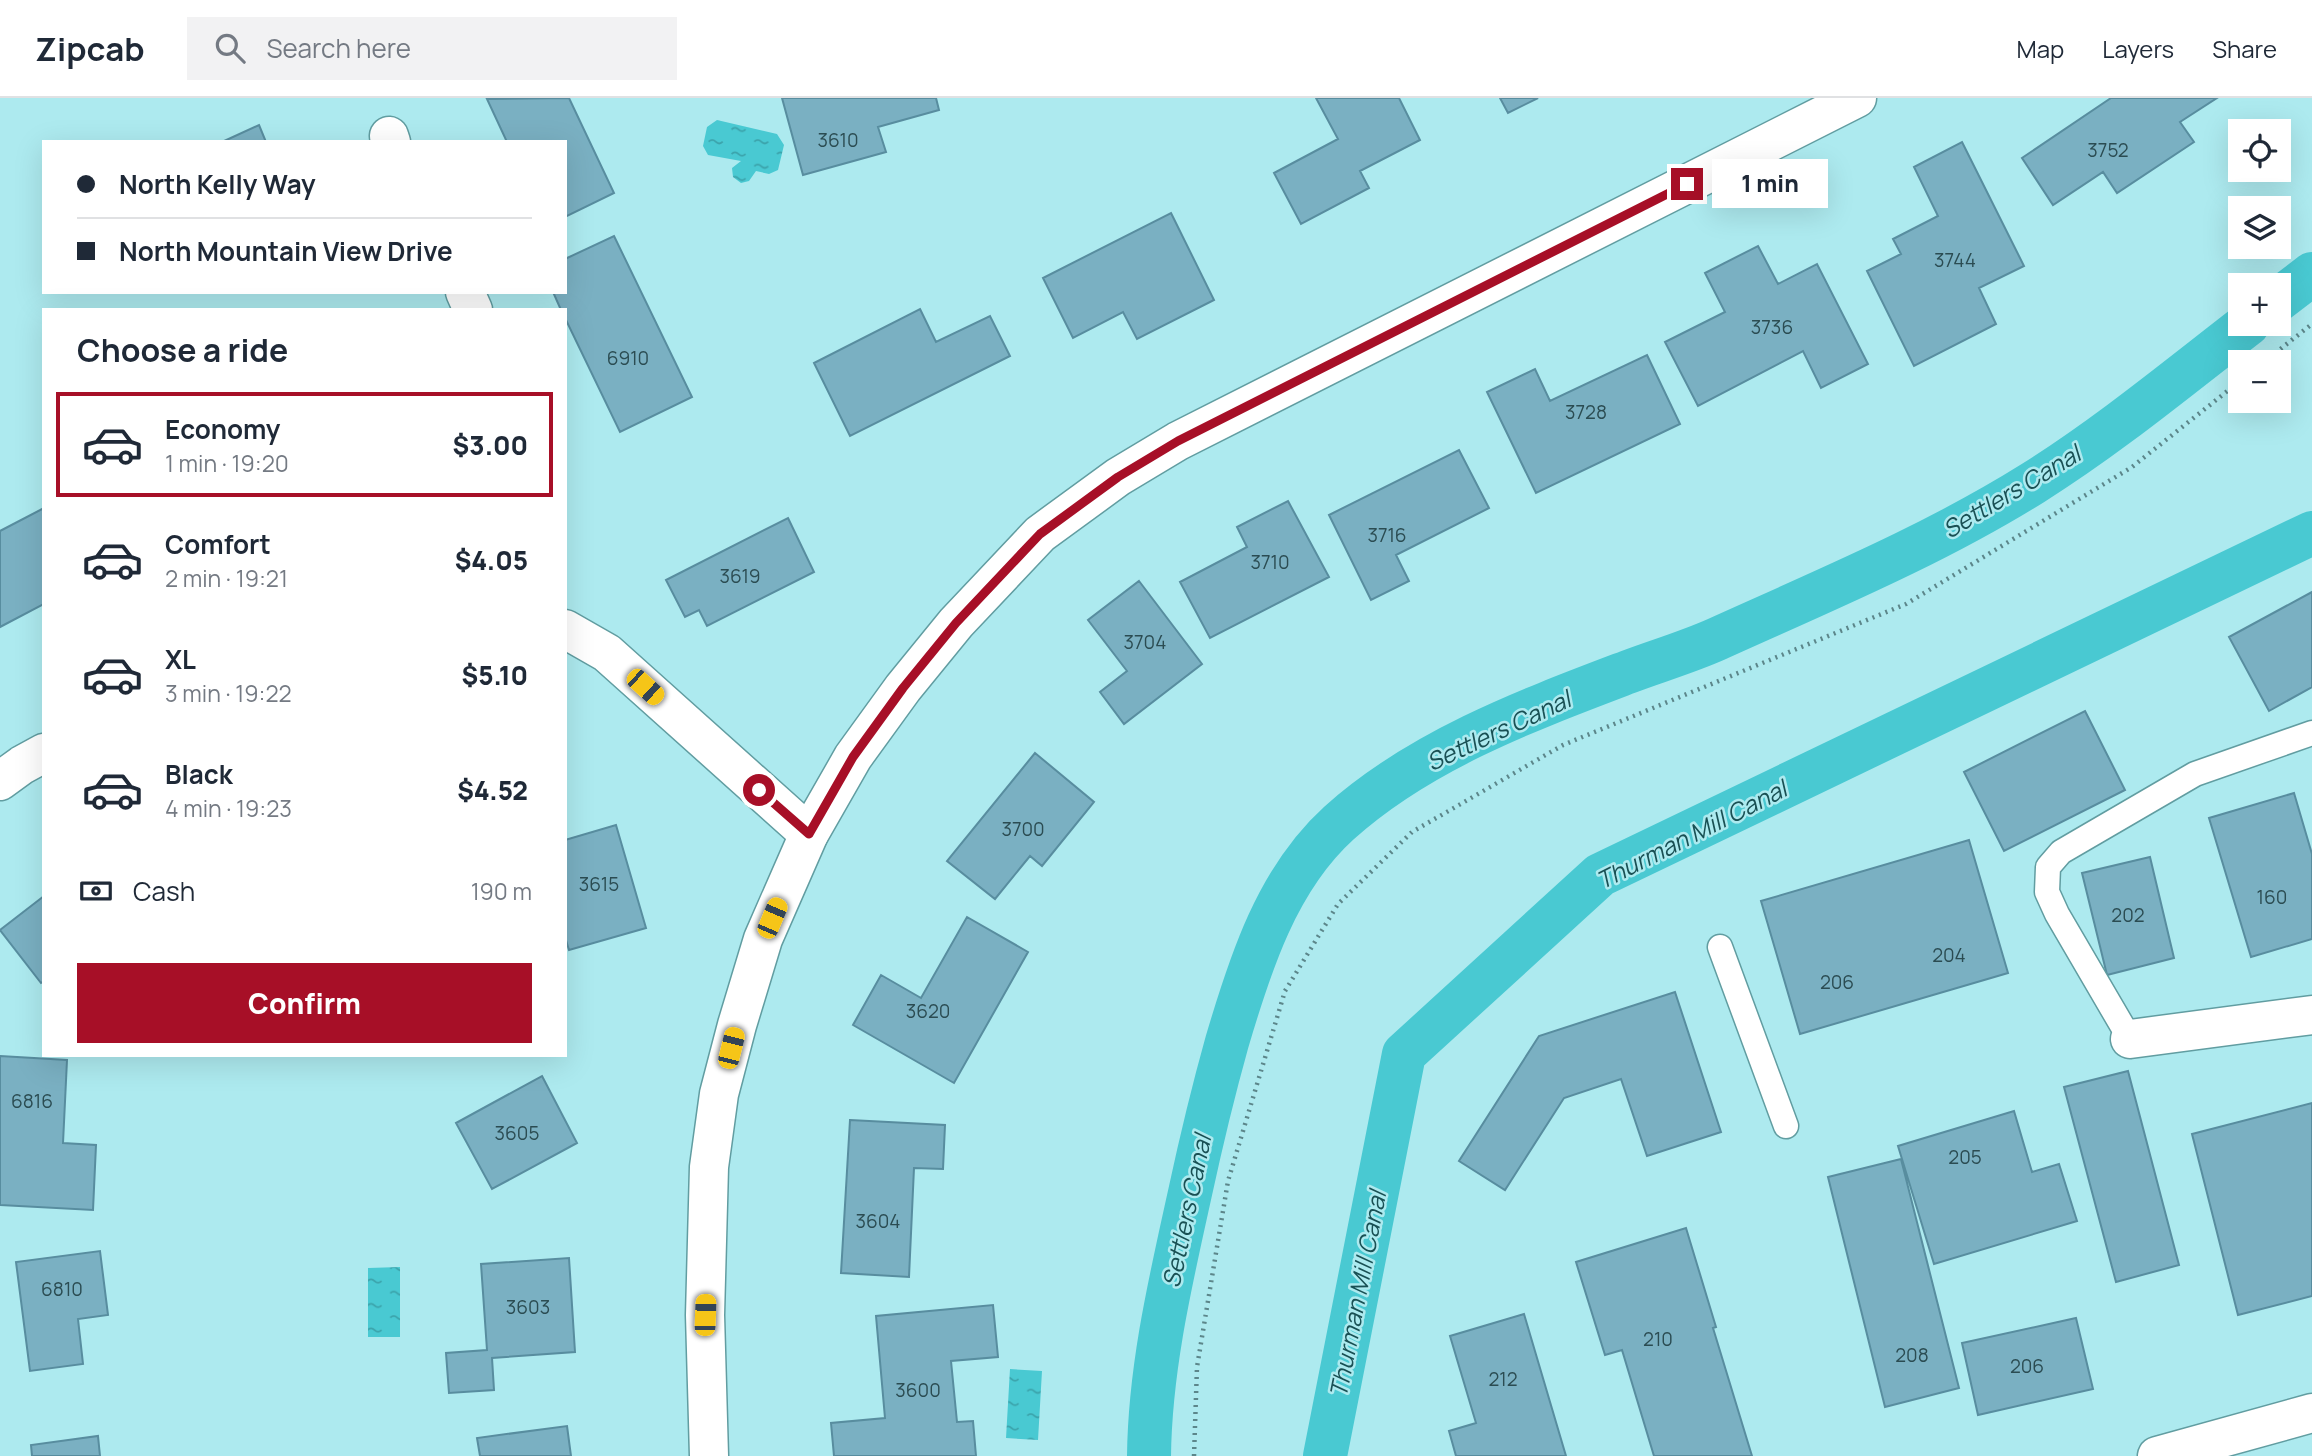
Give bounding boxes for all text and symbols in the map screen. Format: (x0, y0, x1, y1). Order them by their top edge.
search box (187, 17, 677, 80)
text: Zipcab (35, 26, 145, 71)
icon: search (211, 29, 249, 67)
text: Search here (267, 30, 411, 66)
text: Map (2017, 32, 2064, 65)
text: Layers (2102, 32, 2174, 65)
text: Share (2212, 32, 2277, 65)
map controls (2228, 119, 2291, 413)
button: locate (2228, 119, 2291, 182)
house number: 3610 (817, 127, 859, 153)
house number: 3752 (2087, 137, 2129, 163)
callout: 1 min (1712, 160, 1827, 208)
text: North Kelly Way (119, 166, 316, 202)
text: 1 min (1741, 167, 1799, 199)
route end (1671, 168, 1703, 200)
button: layers (2228, 196, 2291, 259)
text: North Mountain View Drive (119, 233, 453, 269)
house number: 3744 (1934, 247, 1976, 273)
button: + (2228, 273, 2291, 336)
house number: 3736 (1751, 314, 1793, 340)
text: Choose a ride (77, 328, 288, 372)
house number: 6910 (607, 345, 649, 371)
button: − (2228, 350, 2291, 413)
house number: 3728 (1565, 399, 1607, 425)
text: Economy (165, 411, 280, 447)
icon: car (81, 413, 144, 476)
text: $3.00 (453, 427, 528, 463)
water label: Settlers Canal (1936, 435, 2089, 545)
text: 1 min · 19:20 (165, 447, 289, 479)
house number: 3716 (1367, 522, 1407, 548)
text: Comfort (165, 526, 271, 562)
icon: car (81, 528, 144, 591)
text: $4.05 (455, 542, 528, 578)
house number: 3710 (1250, 549, 1290, 575)
text: 2 min · 19:21 (165, 562, 288, 594)
house number: 3619 (719, 563, 761, 589)
house number: 3704 (1124, 629, 1166, 655)
text: XL (165, 641, 196, 677)
icon: car (81, 643, 144, 706)
text: $5.10 (461, 657, 528, 693)
car (623, 665, 668, 709)
text: 3 min · 19:22 (165, 677, 292, 709)
water label: Settlers Canal (1421, 681, 1579, 778)
text: Black (165, 756, 233, 792)
icon: car (81, 758, 144, 821)
water label: Thurman Mill Canal (1590, 770, 1795, 896)
text: $4.52 (457, 772, 528, 808)
route start (743, 774, 775, 806)
text: 4 min · 19:23 (165, 792, 292, 824)
house number: 3700 (1001, 816, 1045, 842)
house number: 3615 (579, 871, 619, 897)
icon: cash (77, 872, 115, 910)
text: Cash (133, 873, 195, 909)
text: 190 m (471, 875, 532, 907)
house number: 160 (2257, 884, 2287, 910)
car (755, 895, 790, 941)
house number: 202 (2111, 902, 2145, 928)
house number: 204 (1932, 942, 1966, 968)
button: Confirm (77, 963, 532, 1043)
house number: 206 (1820, 969, 1854, 995)
house number: 3620 (906, 998, 950, 1024)
car (716, 1025, 747, 1071)
house number: 6816 (11, 1088, 53, 1114)
house number: 3605 (495, 1120, 539, 1146)
water label: Settlers Canal (1154, 1128, 1219, 1290)
house number: 205 (1948, 1144, 1982, 1170)
water label: Thurman Mill Canal (1321, 1185, 1394, 1400)
house number: 3604 (855, 1208, 901, 1234)
house number: 6810 (41, 1276, 83, 1302)
house number: 3603 (506, 1294, 550, 1320)
car (694, 1294, 717, 1336)
house number: 210 (1643, 1326, 1673, 1352)
house number: 208 (1895, 1342, 1929, 1368)
house number: 206 (2010, 1353, 2044, 1379)
house number: 212 (1488, 1366, 1518, 1392)
house number: 3600 (895, 1377, 941, 1403)

